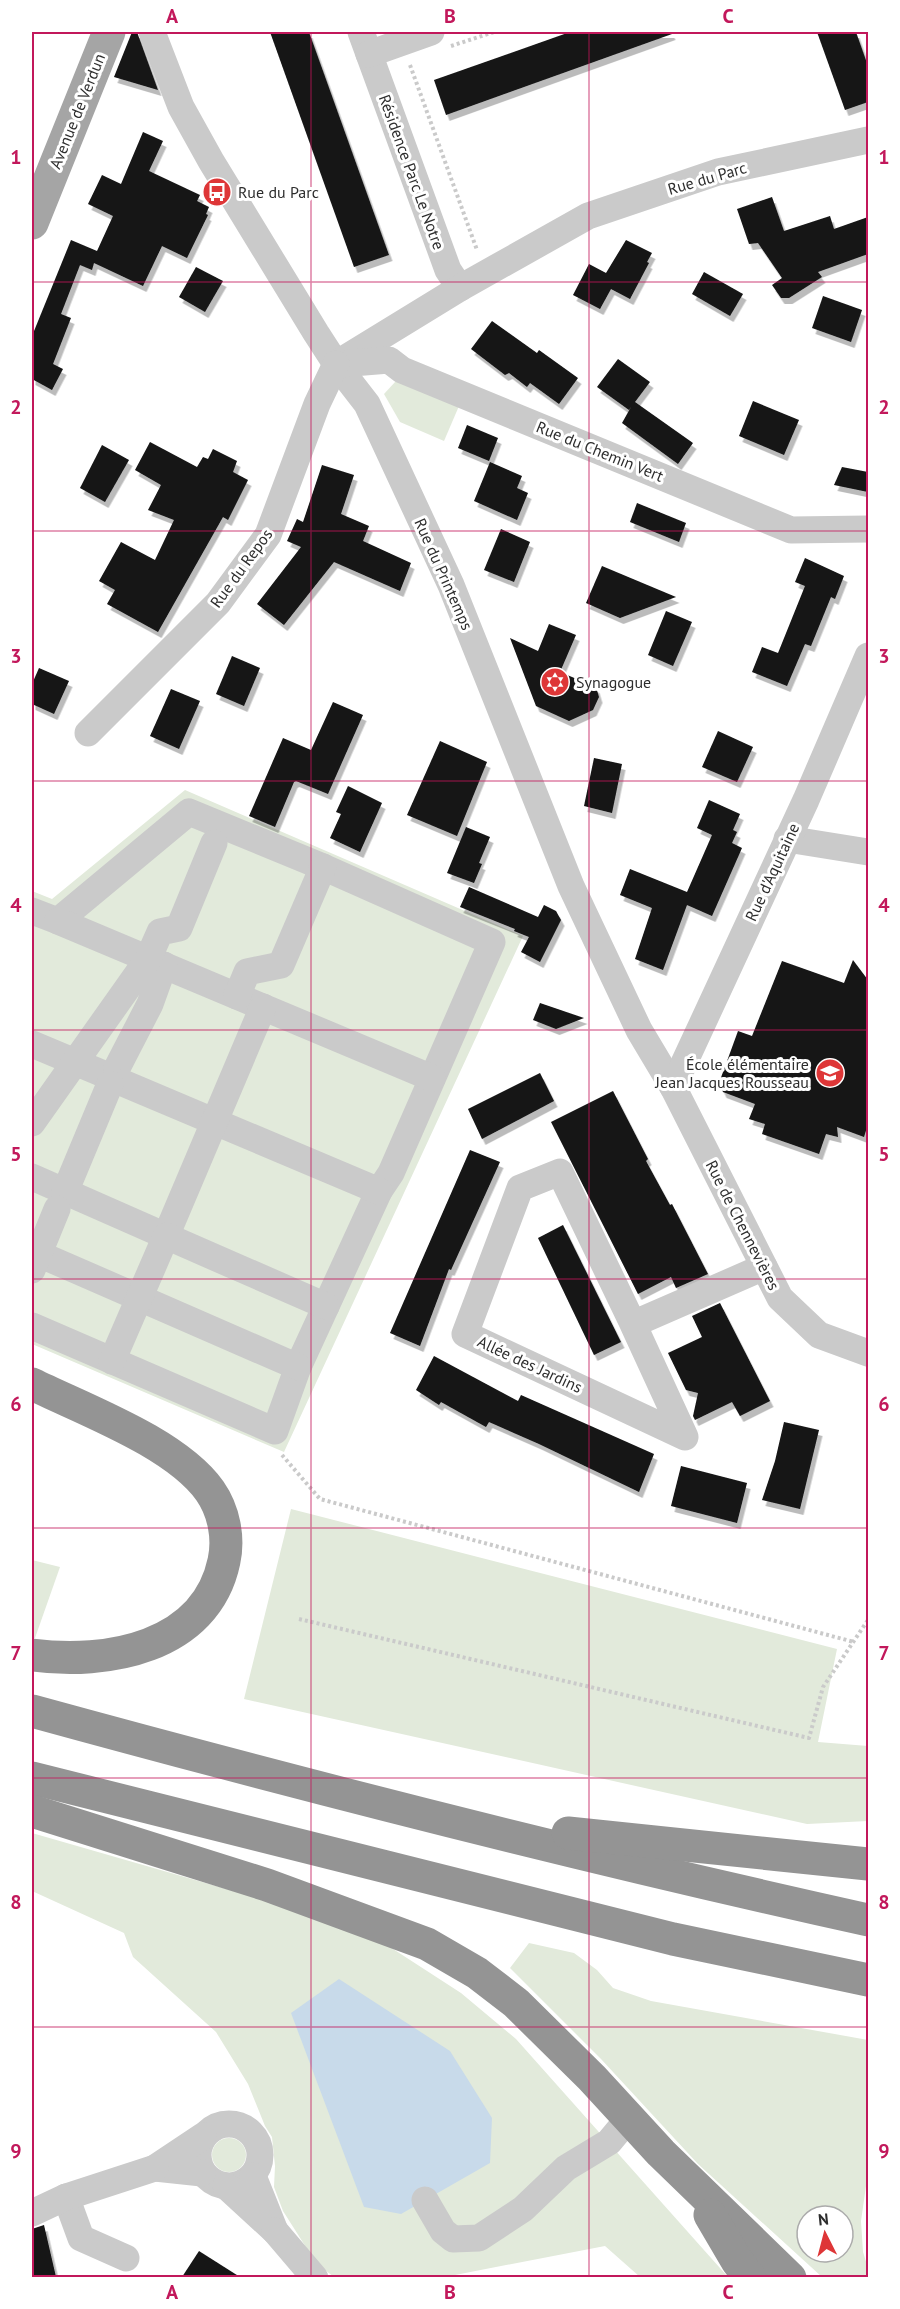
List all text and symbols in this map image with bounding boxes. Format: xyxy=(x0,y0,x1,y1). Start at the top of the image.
text: A xyxy=(166,3,179,29)
text: B xyxy=(444,3,456,29)
text: C xyxy=(722,3,734,29)
street label: Avenue de Verdun xyxy=(45,50,109,172)
street label: Résidence Parc Le Notre xyxy=(375,92,449,252)
text: 1 xyxy=(10,144,22,170)
text: 1 xyxy=(878,144,890,170)
street label: Rue du Parc xyxy=(665,157,749,199)
bus stop icon: Rue du Parc xyxy=(201,176,233,208)
place label: Rue du Parc xyxy=(238,182,319,202)
text: 2 xyxy=(10,394,22,420)
text: 2 xyxy=(878,394,890,420)
street label: Rue du Chemin Vert xyxy=(533,416,667,486)
street label: Rue du Printemps xyxy=(410,515,478,633)
street label: Rue du Repos xyxy=(206,524,276,611)
text: 3 xyxy=(10,643,22,669)
text: 3 xyxy=(878,643,890,669)
synagogue icon: Synagogue xyxy=(539,666,571,698)
place label: Synagogue xyxy=(576,672,651,692)
street label: Rue d'Aquitaine xyxy=(741,820,803,924)
text: 4 xyxy=(10,892,22,918)
text: 4 xyxy=(878,892,890,918)
place label: École élémentaire Jean Jacques Rousseau xyxy=(654,1054,809,1092)
school or university icon: École élémentaire Jean Jacques Rousseau xyxy=(814,1057,846,1089)
text: 5 xyxy=(10,1141,22,1167)
text: 5 xyxy=(878,1141,890,1167)
street label: Rue de Chennevières xyxy=(702,1157,785,1294)
street label: Allée des Jardins xyxy=(474,1331,586,1397)
text: 6 xyxy=(10,1391,22,1417)
text: 6 xyxy=(878,1391,890,1417)
text: 7 xyxy=(10,1640,22,1666)
text: 7 xyxy=(878,1640,890,1666)
text: 8 xyxy=(10,1889,22,1915)
text: 8 xyxy=(878,1889,890,1915)
text: 9 xyxy=(10,2138,22,2164)
text: 9 xyxy=(878,2138,890,2164)
north arrow xyxy=(795,2204,855,2264)
text: N xyxy=(817,2209,830,2230)
text: A xyxy=(166,2279,179,2305)
text: B xyxy=(444,2279,456,2305)
text: C xyxy=(722,2279,734,2305)

